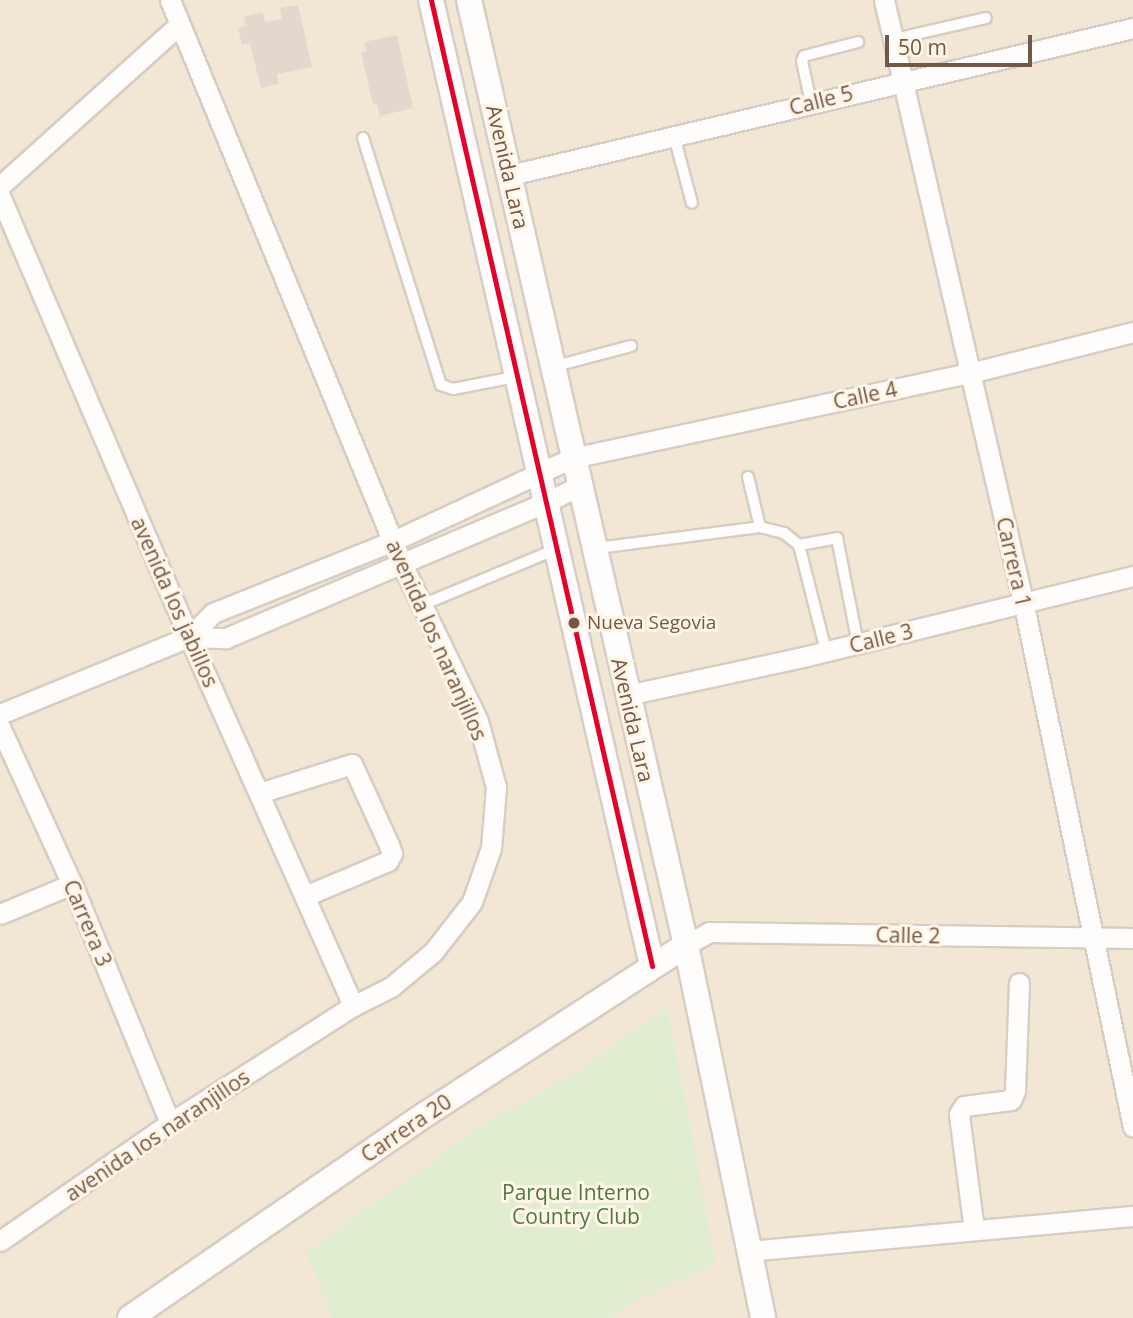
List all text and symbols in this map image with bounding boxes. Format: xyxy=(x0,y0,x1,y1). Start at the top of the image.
scale bar xyxy=(888,21,1035,65)
text: 50 m xyxy=(898,33,947,61)
street label: Calle 5 xyxy=(787,80,855,120)
street label: Avenida Lara xyxy=(481,102,535,232)
street label: Calle 4 xyxy=(831,376,899,414)
street label: avenida los jabillos xyxy=(126,513,224,691)
street label: Carrera 1 xyxy=(991,515,1037,609)
street label: avenida los naranjillos xyxy=(381,536,493,744)
place label: Nueva Segovia xyxy=(587,612,716,634)
marker: Nueva Segovia xyxy=(567,616,581,630)
street label: Calle 3 xyxy=(847,618,915,658)
street label: Avenida Lara xyxy=(606,655,660,785)
street label: Carrera 3 xyxy=(59,876,117,970)
street label: Calle 2 xyxy=(875,922,941,948)
street label: avenida los naranjillos xyxy=(60,1064,254,1206)
street label: Carrera 20 xyxy=(356,1089,456,1167)
park label: Parque Interno Country Club xyxy=(502,1179,650,1229)

